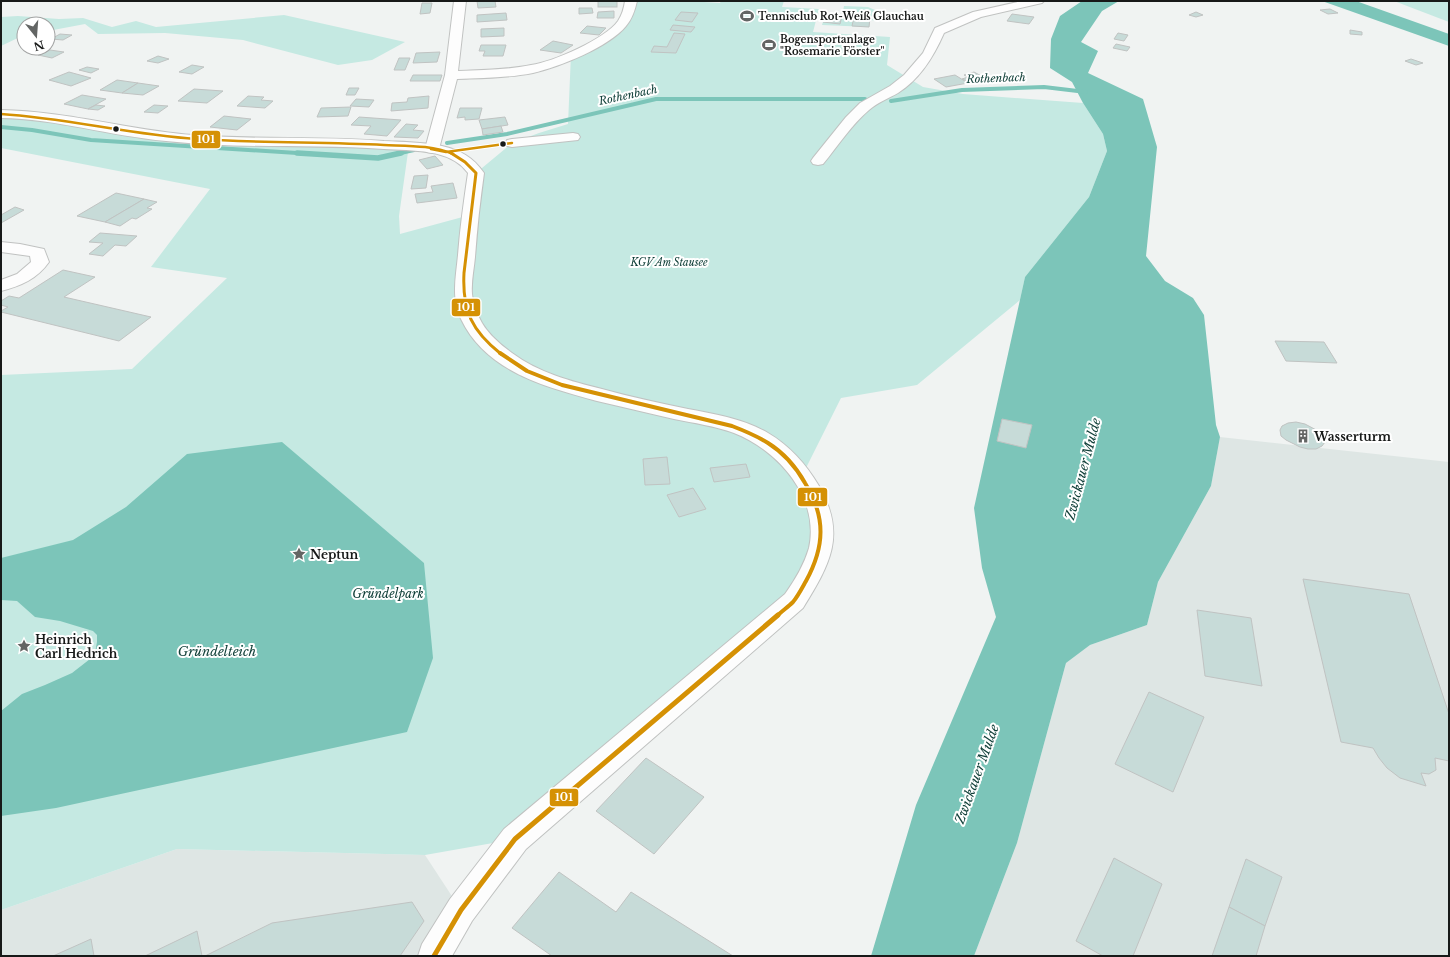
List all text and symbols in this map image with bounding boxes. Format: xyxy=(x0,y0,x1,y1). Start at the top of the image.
sports icon: Tennisclub Rot-Weiß Glauchau xyxy=(739,8,755,24)
place label: Tennisclub Rot-Weiß Glauchau xyxy=(758,10,924,23)
north arrow xyxy=(16,16,56,56)
place label: Bogensportanlage "Rosemarie Förster" xyxy=(780,33,884,58)
text: N xyxy=(31,37,46,54)
sports icon: Bogensportanlage "Rosemarie Förster" xyxy=(761,37,777,53)
water label: Rothenbach xyxy=(965,70,1026,86)
water label: Rothenbach xyxy=(597,82,658,108)
unlabelled marker xyxy=(111,124,121,134)
line badge: 101 xyxy=(191,130,221,149)
text: 101 xyxy=(197,132,215,146)
unlabelled marker xyxy=(498,139,508,149)
park label: KGV Am Stausee xyxy=(629,256,708,269)
line badge: 101 xyxy=(451,298,481,317)
text: 101 xyxy=(457,300,475,314)
water label: Zwickauer Mulde xyxy=(1061,416,1105,523)
building icon: Wasserturm xyxy=(1295,428,1311,444)
place label: Wasserturm xyxy=(1313,429,1392,444)
line badge: 101 xyxy=(797,487,828,507)
text: 101 xyxy=(804,490,822,504)
place icon: Neptun xyxy=(291,546,307,562)
place label: Neptun xyxy=(310,547,358,562)
park label: Gründelpark xyxy=(352,586,424,601)
place label: Heinrich Carl Hedrich xyxy=(35,632,118,661)
place icon: Heinrich Carl Hedrich xyxy=(16,638,32,654)
water label: Gründelteich xyxy=(178,643,256,660)
water label: Zwickauer Mulde xyxy=(951,722,1003,827)
line badge: 101 xyxy=(549,788,579,807)
text: 101 xyxy=(555,790,573,804)

